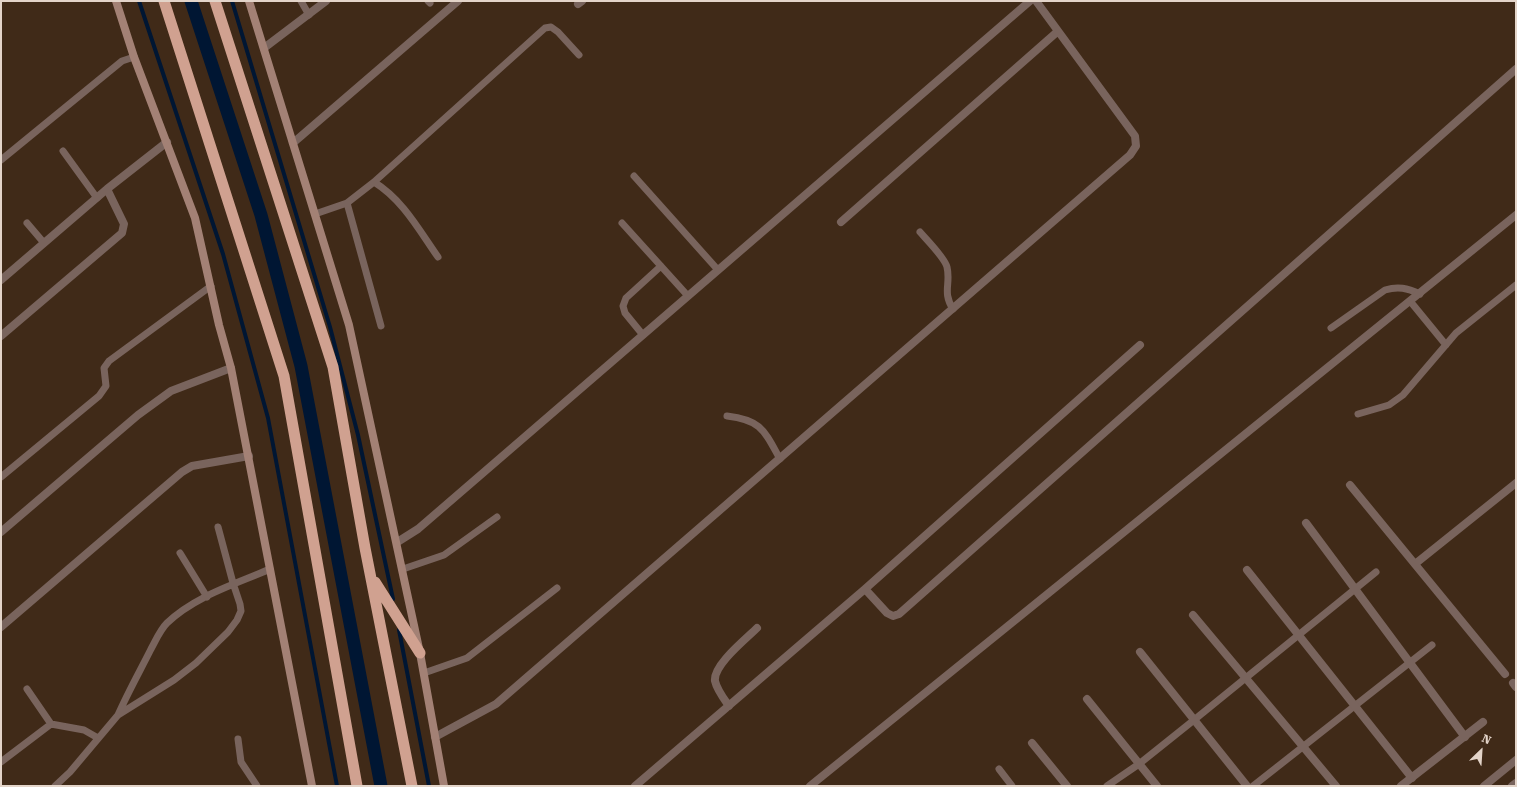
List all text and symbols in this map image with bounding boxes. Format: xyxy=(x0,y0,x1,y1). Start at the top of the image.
north arrow xyxy=(1461,731,1501,771)
text: N xyxy=(1480,732,1493,747)

